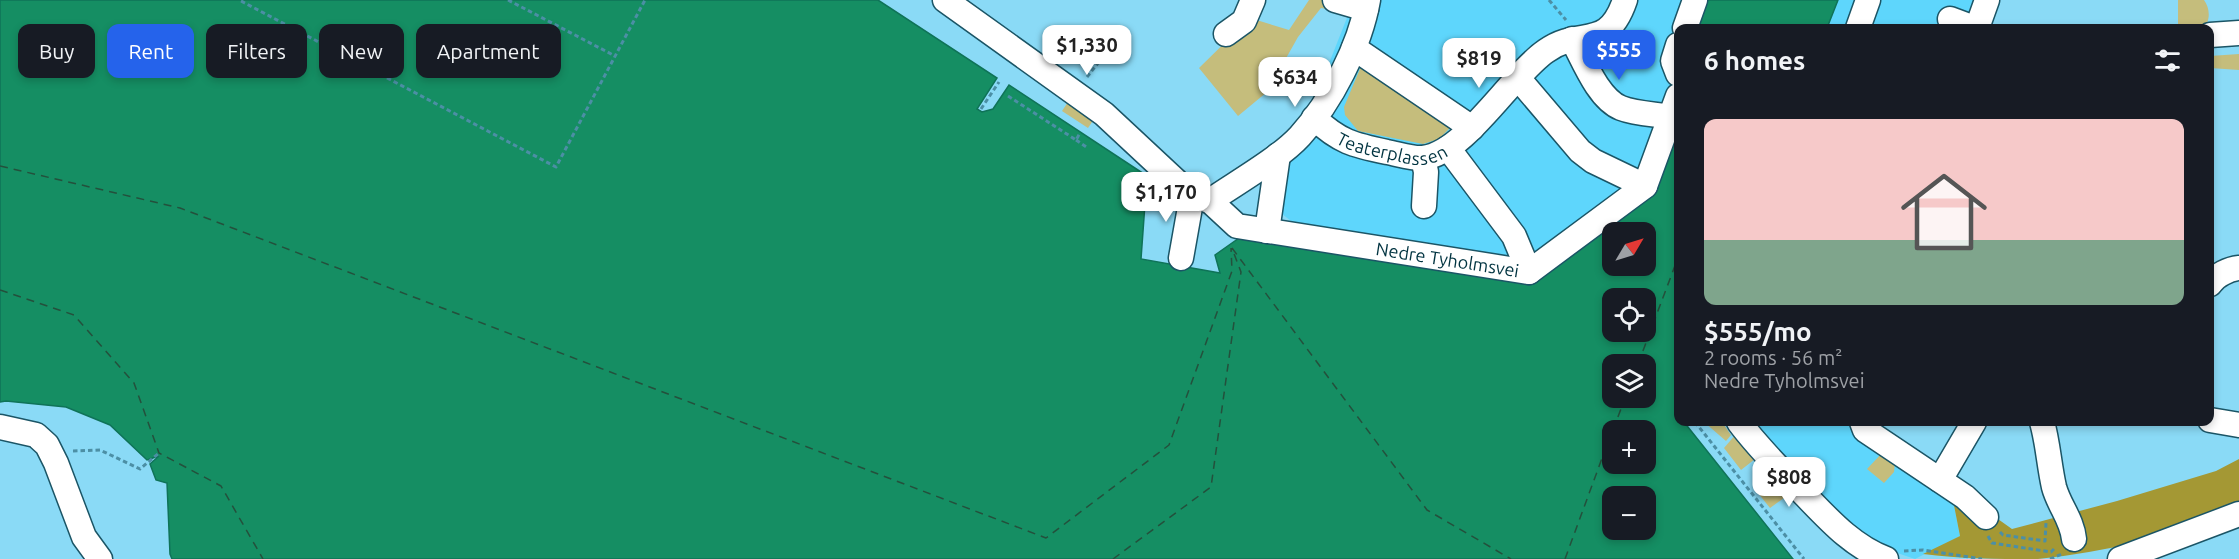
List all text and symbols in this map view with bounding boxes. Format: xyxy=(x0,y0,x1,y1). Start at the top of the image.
chip: Buy xyxy=(18,24,95,78)
chip: Rent xyxy=(107,24,194,78)
chip: Filters xyxy=(206,24,307,78)
chip: New xyxy=(319,24,404,78)
chip: Apartment xyxy=(416,24,561,78)
pin: $1,330 xyxy=(1038,25,1136,76)
pin: $555 xyxy=(1583,30,1655,81)
text: $1,330 xyxy=(1056,33,1118,56)
pin: $819 xyxy=(1443,38,1515,89)
text: $555 xyxy=(1596,38,1642,61)
icon: filters xyxy=(2151,44,2184,77)
text: $819 xyxy=(1456,46,1502,69)
text: 6 homes xyxy=(1704,46,1805,75)
pin: $634 xyxy=(1259,57,1331,108)
text: $634 xyxy=(1272,65,1318,88)
street label: Teaterplassen xyxy=(1334,128,1451,168)
icon: home xyxy=(1890,158,1998,266)
pin: $1,170 xyxy=(1117,172,1215,223)
text: $1,170 xyxy=(1135,180,1197,203)
north arrow xyxy=(1602,222,1656,276)
map controls xyxy=(1602,222,1656,540)
street label: Nedre Tyholmsvei xyxy=(1375,238,1521,280)
button: locate xyxy=(1602,288,1656,342)
text: $555/mo xyxy=(1704,317,1812,346)
text: 2 rooms · 56 m² xyxy=(1704,346,1842,369)
button: layers xyxy=(1602,354,1656,408)
text: Nedre Tyholmsvei xyxy=(1704,369,1865,392)
button: + xyxy=(1602,420,1656,474)
pin: $808 xyxy=(1753,457,1825,508)
text: $808 xyxy=(1766,465,1812,488)
button: − xyxy=(1602,486,1656,540)

